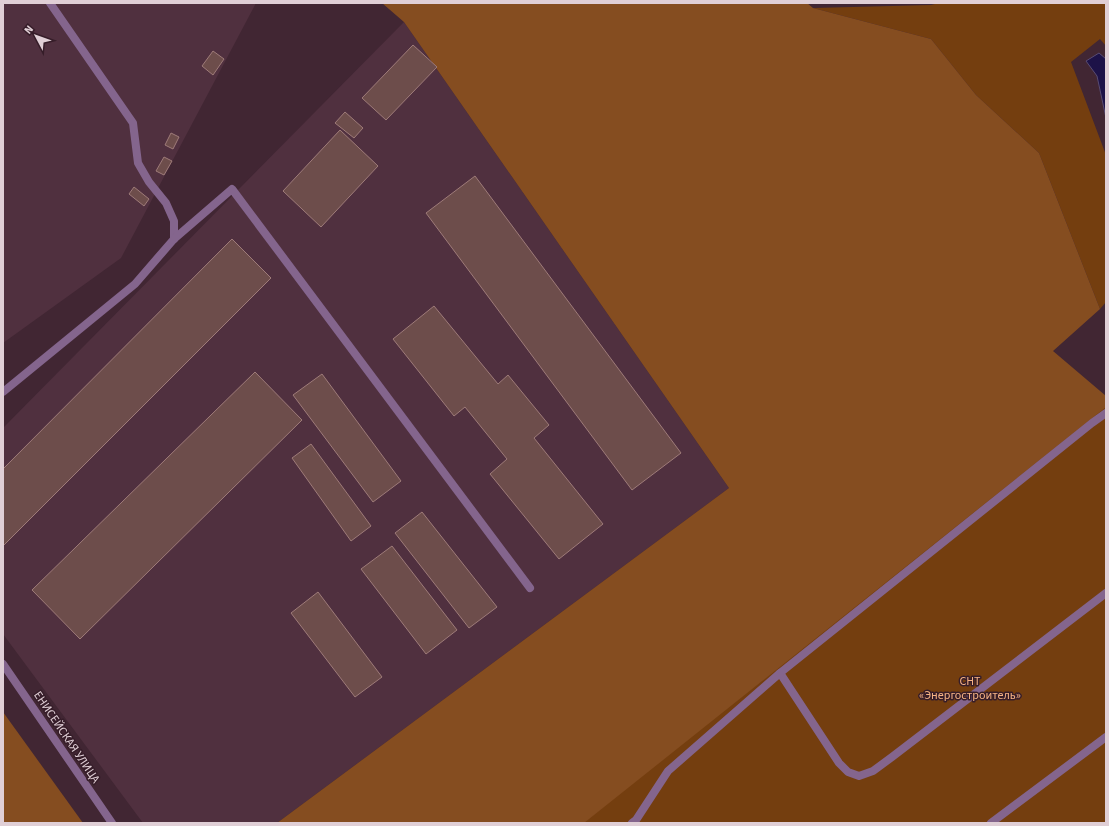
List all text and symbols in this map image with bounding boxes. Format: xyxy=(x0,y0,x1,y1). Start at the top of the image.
north arrow xyxy=(16,16,56,56)
text: N xyxy=(21,22,37,37)
park label: СНТ «Энергостроитель» xyxy=(919,673,1021,704)
street label: ЕНИСЕЙСКАЯ УЛИЦА xyxy=(29,688,104,787)

